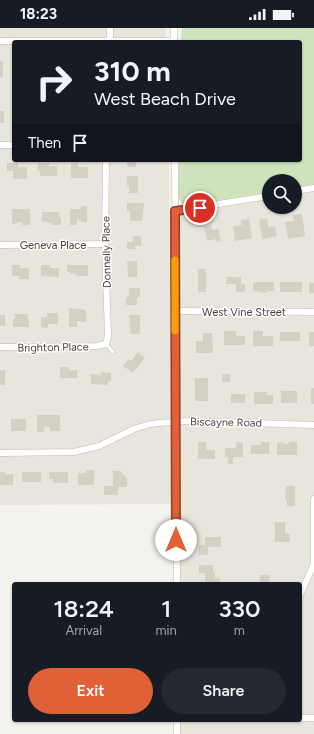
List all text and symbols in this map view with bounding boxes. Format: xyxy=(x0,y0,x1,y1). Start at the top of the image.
text: 18:23 xyxy=(20,5,57,23)
text: 310 m xyxy=(94,54,171,88)
icon: right xyxy=(28,56,80,108)
text: West Beach Drive xyxy=(94,88,236,110)
icon: arrive xyxy=(69,132,91,154)
text: Then xyxy=(28,134,61,152)
map controls xyxy=(262,174,302,214)
button: search xyxy=(262,174,302,214)
pin xyxy=(183,191,217,225)
icon: arrive xyxy=(189,197,211,219)
street label: Donnelly Place xyxy=(99,216,114,288)
street label: Geneva Place xyxy=(20,239,86,252)
street label: West Vine Street xyxy=(202,306,286,319)
street label: Brighton Place xyxy=(17,340,89,355)
street label: Biscayne Road xyxy=(190,415,262,430)
position arrow xyxy=(155,519,197,561)
text: 18:24 xyxy=(54,594,114,623)
text: 1 xyxy=(161,594,171,623)
text: 330 xyxy=(218,594,260,623)
text: Arrival xyxy=(65,623,102,638)
text: min xyxy=(156,623,177,638)
text: m xyxy=(234,623,245,638)
button: Exit xyxy=(28,668,153,714)
button: Share xyxy=(161,668,286,714)

